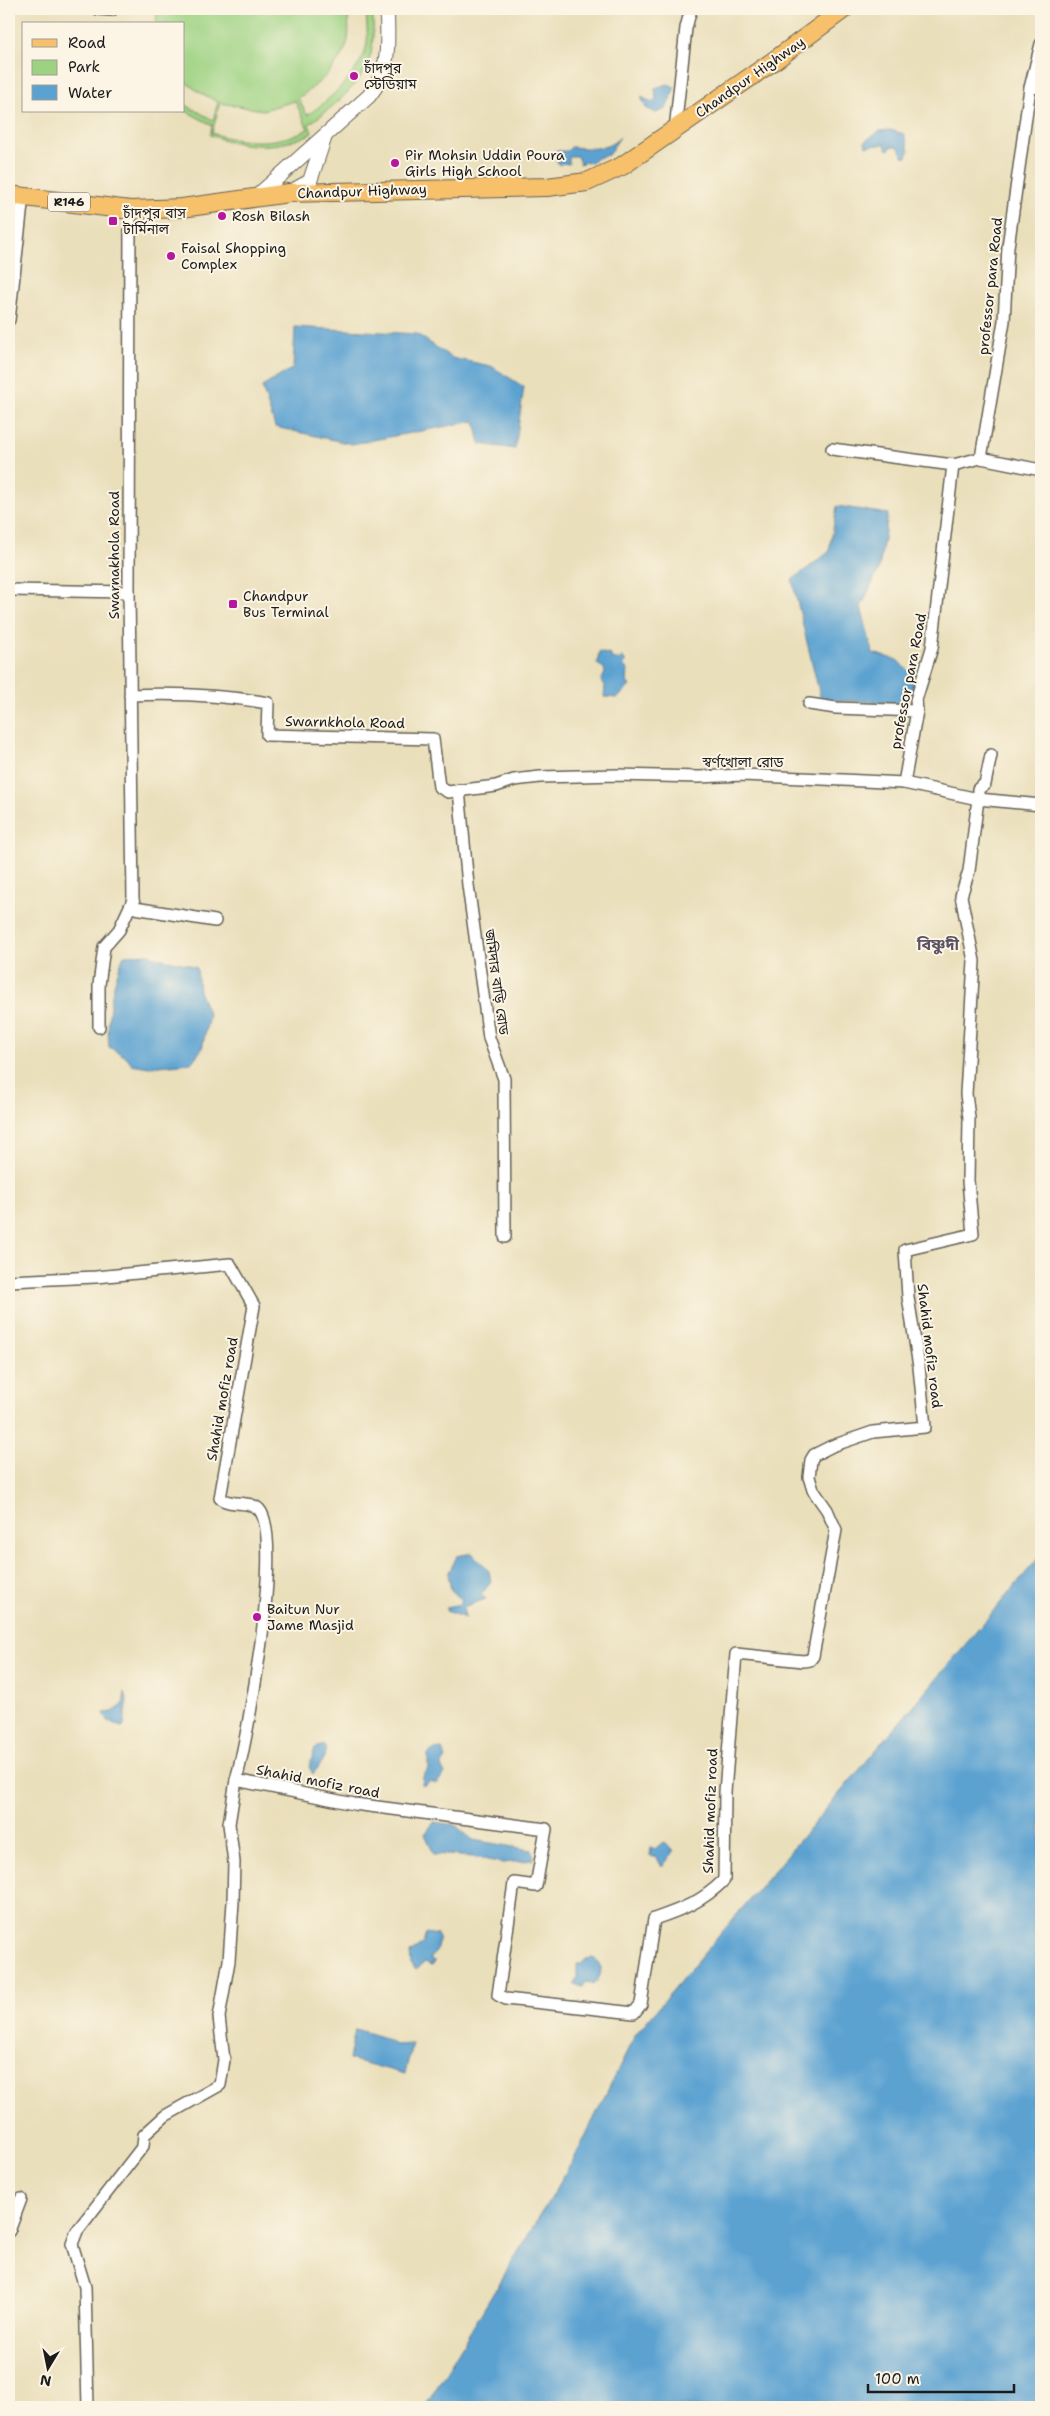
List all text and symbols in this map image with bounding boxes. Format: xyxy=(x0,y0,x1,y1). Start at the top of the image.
legend xyxy=(22,22,185,112)
street label: Chandpur Highway xyxy=(692,32,808,122)
text: Road xyxy=(68,33,106,53)
text: Park xyxy=(68,57,100,77)
place label: চাঁদপুর স্টেডিয়াম xyxy=(363,59,417,93)
marker: চাঁদপুর স্টেডিয়াম xyxy=(348,70,360,82)
text: Water xyxy=(68,83,112,103)
place label: Pir Mohsin Uddin Poura Girls High School xyxy=(405,146,565,180)
marker: Pir Mohsin Uddin Poura Girls High School xyxy=(389,157,401,169)
street label: Chandpur Highway xyxy=(297,180,427,202)
road number: R146 xyxy=(48,192,90,212)
place label: চাঁদপুর বাস টার্মিনাল xyxy=(122,204,186,238)
place label: Rosh Bilash xyxy=(232,207,310,225)
marker: Rosh Bilash xyxy=(216,210,228,222)
marker: চাঁদপুর বাস টার্মিনাল xyxy=(107,215,119,227)
street label: professor para Road xyxy=(974,216,1006,356)
place label: Faisal Shopping Complex xyxy=(181,239,286,273)
marker: Faisal Shopping Complex xyxy=(165,250,177,262)
street label: Swarnakhola Road xyxy=(105,491,123,619)
place label: Chandpur Bus Terminal xyxy=(243,587,329,621)
marker: Chandpur Bus Terminal xyxy=(227,598,239,610)
street label: professor para Road xyxy=(886,611,930,750)
street label: Swarnkhola Road xyxy=(285,712,405,732)
street label: স্বর্ণখোলা রোড xyxy=(701,753,785,771)
street label: জমিদার বাড়ি রোড xyxy=(481,927,513,1037)
district label: বিষ্ণুদী xyxy=(916,934,960,955)
street label: Shahid mofiz road xyxy=(913,1283,947,1409)
street label: Shahid mofiz road xyxy=(202,1336,242,1462)
place label: Baitun Nur Jame Masjid xyxy=(267,1600,354,1634)
marker: Baitun Nur Jame Masjid xyxy=(251,1611,263,1623)
street label: Shahid mofiz road xyxy=(699,1748,721,1874)
street label: Shahid mofiz road xyxy=(255,1760,381,1802)
north arrow xyxy=(22,2344,72,2394)
scale bar xyxy=(868,2361,1014,2393)
text: 100 m xyxy=(875,2369,920,2389)
text: N xyxy=(39,2371,53,2391)

